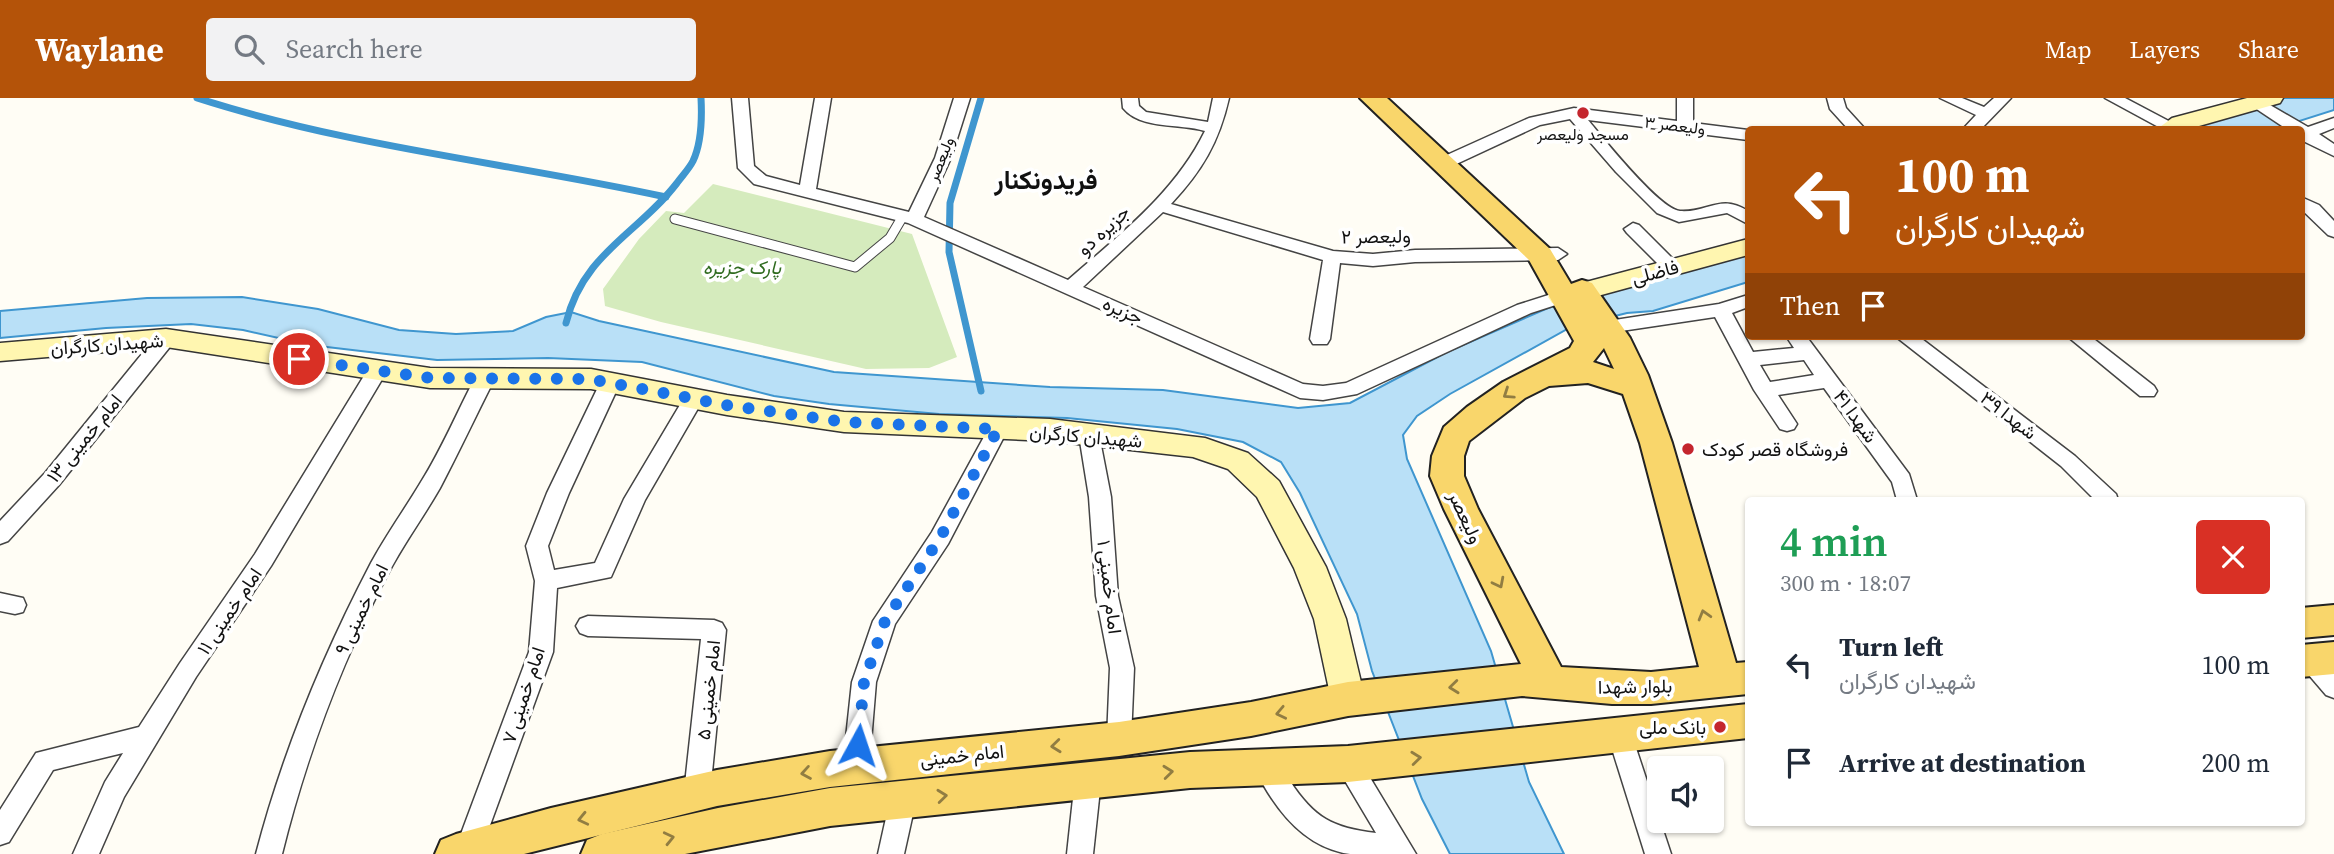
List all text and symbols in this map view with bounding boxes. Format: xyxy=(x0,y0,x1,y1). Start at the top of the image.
search box xyxy=(206,18,696,81)
text: Waylane xyxy=(35,27,164,72)
icon: search xyxy=(230,30,268,68)
text: Search here xyxy=(286,31,423,67)
text: Map xyxy=(2045,33,2092,66)
text: Layers xyxy=(2130,33,2200,66)
text: Share xyxy=(2238,33,2299,66)
marker: مسجد ولیعصر xyxy=(1575,105,1591,121)
street label: ولیعصر ۳ xyxy=(1643,110,1707,140)
place label: مسجد ولیعصر xyxy=(1536,123,1629,145)
street label: ولیعصر xyxy=(921,133,959,186)
text: 100 m xyxy=(1895,141,2030,208)
icon: left xyxy=(1780,154,1871,245)
district label: فریدونکنار xyxy=(993,162,1098,198)
street label: جزیره دو xyxy=(1071,199,1135,261)
text: شهیدان کارگران xyxy=(1895,205,2085,249)
street label: ولیعصر ۲ xyxy=(1341,222,1411,250)
street label: فاضلی xyxy=(1628,253,1682,291)
park label: پارک جزیره xyxy=(703,254,782,281)
icon: arrive xyxy=(1854,287,1892,325)
text: Then xyxy=(1780,288,1840,324)
street label: جزیره xyxy=(1099,290,1147,330)
street label: شهیدان کارگران xyxy=(50,327,164,361)
pin xyxy=(269,329,329,389)
icon: arrive xyxy=(280,340,318,378)
street label: شهدا ۴۱ xyxy=(1828,384,1884,448)
street label: شهدا ۳۹ xyxy=(1975,385,2043,445)
one-way arrow xyxy=(1502,386,1515,399)
street label: امام خمینی ۱۳ xyxy=(40,388,128,488)
street label: شهیدان کارگران xyxy=(1029,418,1143,454)
place label: فروشگاه قصر کودک xyxy=(1702,436,1848,462)
marker: فروشگاه قصر کودک xyxy=(1680,441,1696,457)
street label: ولیعصر xyxy=(1442,486,1489,548)
text: 4 min xyxy=(1780,512,1888,570)
button: close xyxy=(2196,520,2270,594)
street label: امام خمینی ۱ xyxy=(1091,539,1129,635)
street label: امام خمینی ۹ xyxy=(328,559,394,659)
street label: امام خمینی ۱۱ xyxy=(190,562,268,660)
text: 300 m · 18:07 xyxy=(1780,567,1911,599)
one-way arrow xyxy=(1490,576,1504,588)
one-way arrow xyxy=(1698,609,1712,621)
text: Turn left xyxy=(1839,629,1943,665)
street label: امام خمینی ۵ xyxy=(690,639,726,741)
street label: امام خمینی ۷ xyxy=(495,643,551,747)
icon: left xyxy=(1780,646,1818,684)
text: 100 m xyxy=(2202,647,2270,683)
text: شهیدان کارگران xyxy=(1839,665,1976,697)
street label: بلوار شهدا xyxy=(1598,672,1672,700)
one-way arrow xyxy=(1448,680,1460,695)
one-way arrow xyxy=(1275,704,1287,719)
position arrow xyxy=(821,708,895,782)
place label: بانک ملی xyxy=(1639,714,1706,740)
marker: بانک ملی xyxy=(1712,719,1728,735)
street label: امام خمینی xyxy=(919,738,1005,772)
one-way arrow xyxy=(1051,738,1062,753)
icon: arrive xyxy=(1780,744,1818,782)
text: Arrive at destination xyxy=(1839,745,2086,781)
text: 200 m xyxy=(2202,745,2270,781)
one-way arrow xyxy=(1410,750,1422,765)
map controls xyxy=(1647,756,1724,833)
button: sound xyxy=(1647,756,1724,833)
one-way arrow xyxy=(800,765,812,780)
one-way arrow xyxy=(1163,765,1174,780)
one-way arrow xyxy=(936,788,947,803)
one-way arrow xyxy=(577,811,589,826)
one-way arrow xyxy=(663,832,675,846)

